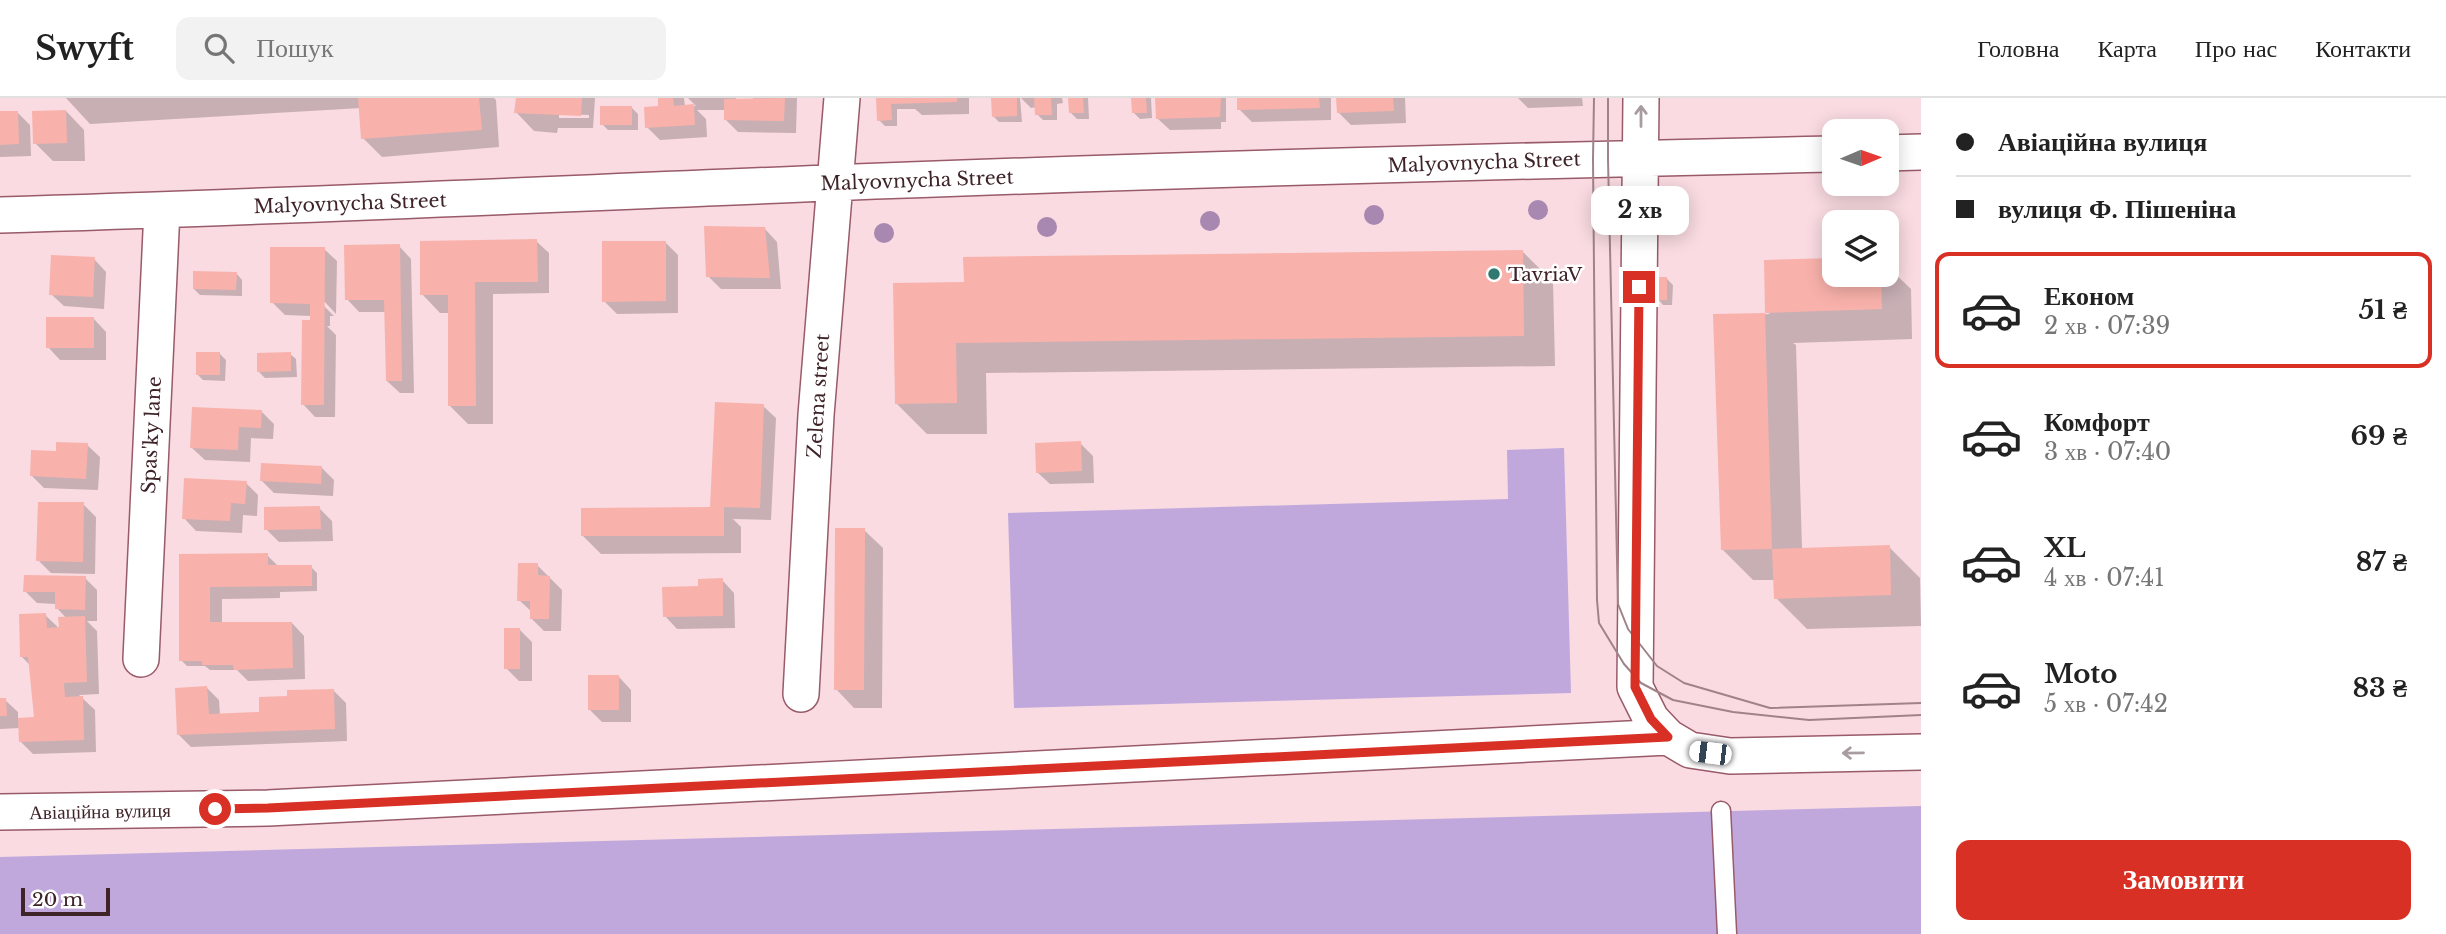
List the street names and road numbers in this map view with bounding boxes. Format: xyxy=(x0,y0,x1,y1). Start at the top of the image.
street label: Malyovnycha Street xyxy=(1387,148,1582,177)
street label: Malyovnycha Street xyxy=(820,166,1015,195)
street label: Malyovnycha Street xyxy=(253,189,448,218)
street label: Zelena street xyxy=(803,332,834,459)
street label: Spas'ky lane xyxy=(137,376,166,494)
street label: Авіаційна вулиця xyxy=(29,799,171,824)

